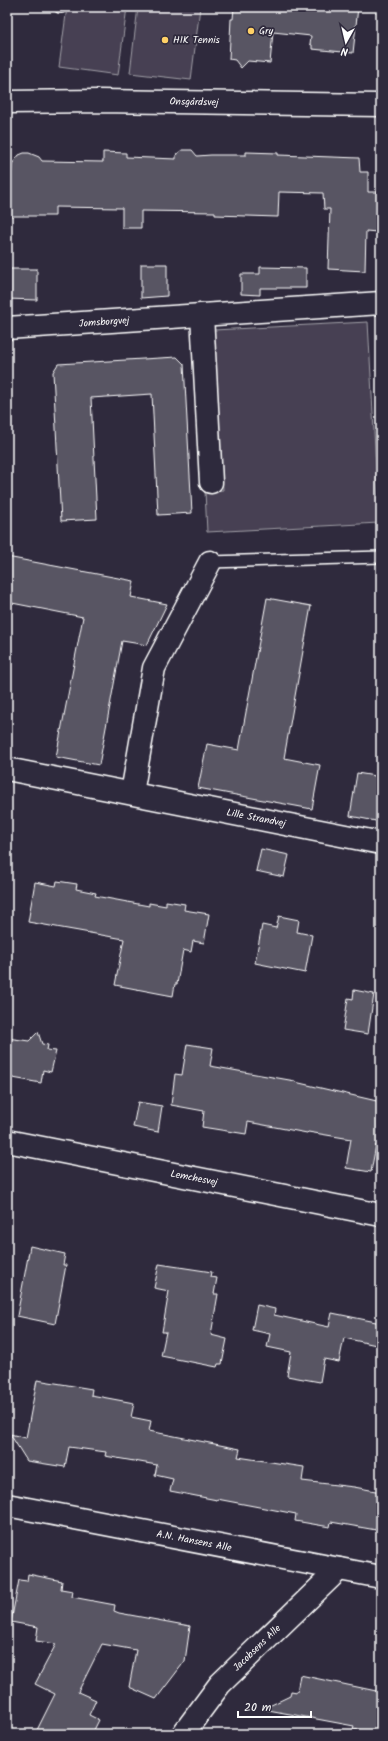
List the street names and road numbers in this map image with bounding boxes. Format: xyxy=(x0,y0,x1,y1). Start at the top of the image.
street label: Onsgårdsvej xyxy=(169,94,219,110)
street label: Jomsborgvej xyxy=(78,312,130,332)
street label: Lille Strandvej xyxy=(225,804,287,832)
street label: Lemchesvej xyxy=(169,1166,219,1190)
street label: A.N. Hansens Alle xyxy=(155,1526,233,1556)
street label: Jacobsens Alle xyxy=(229,1621,285,1675)

